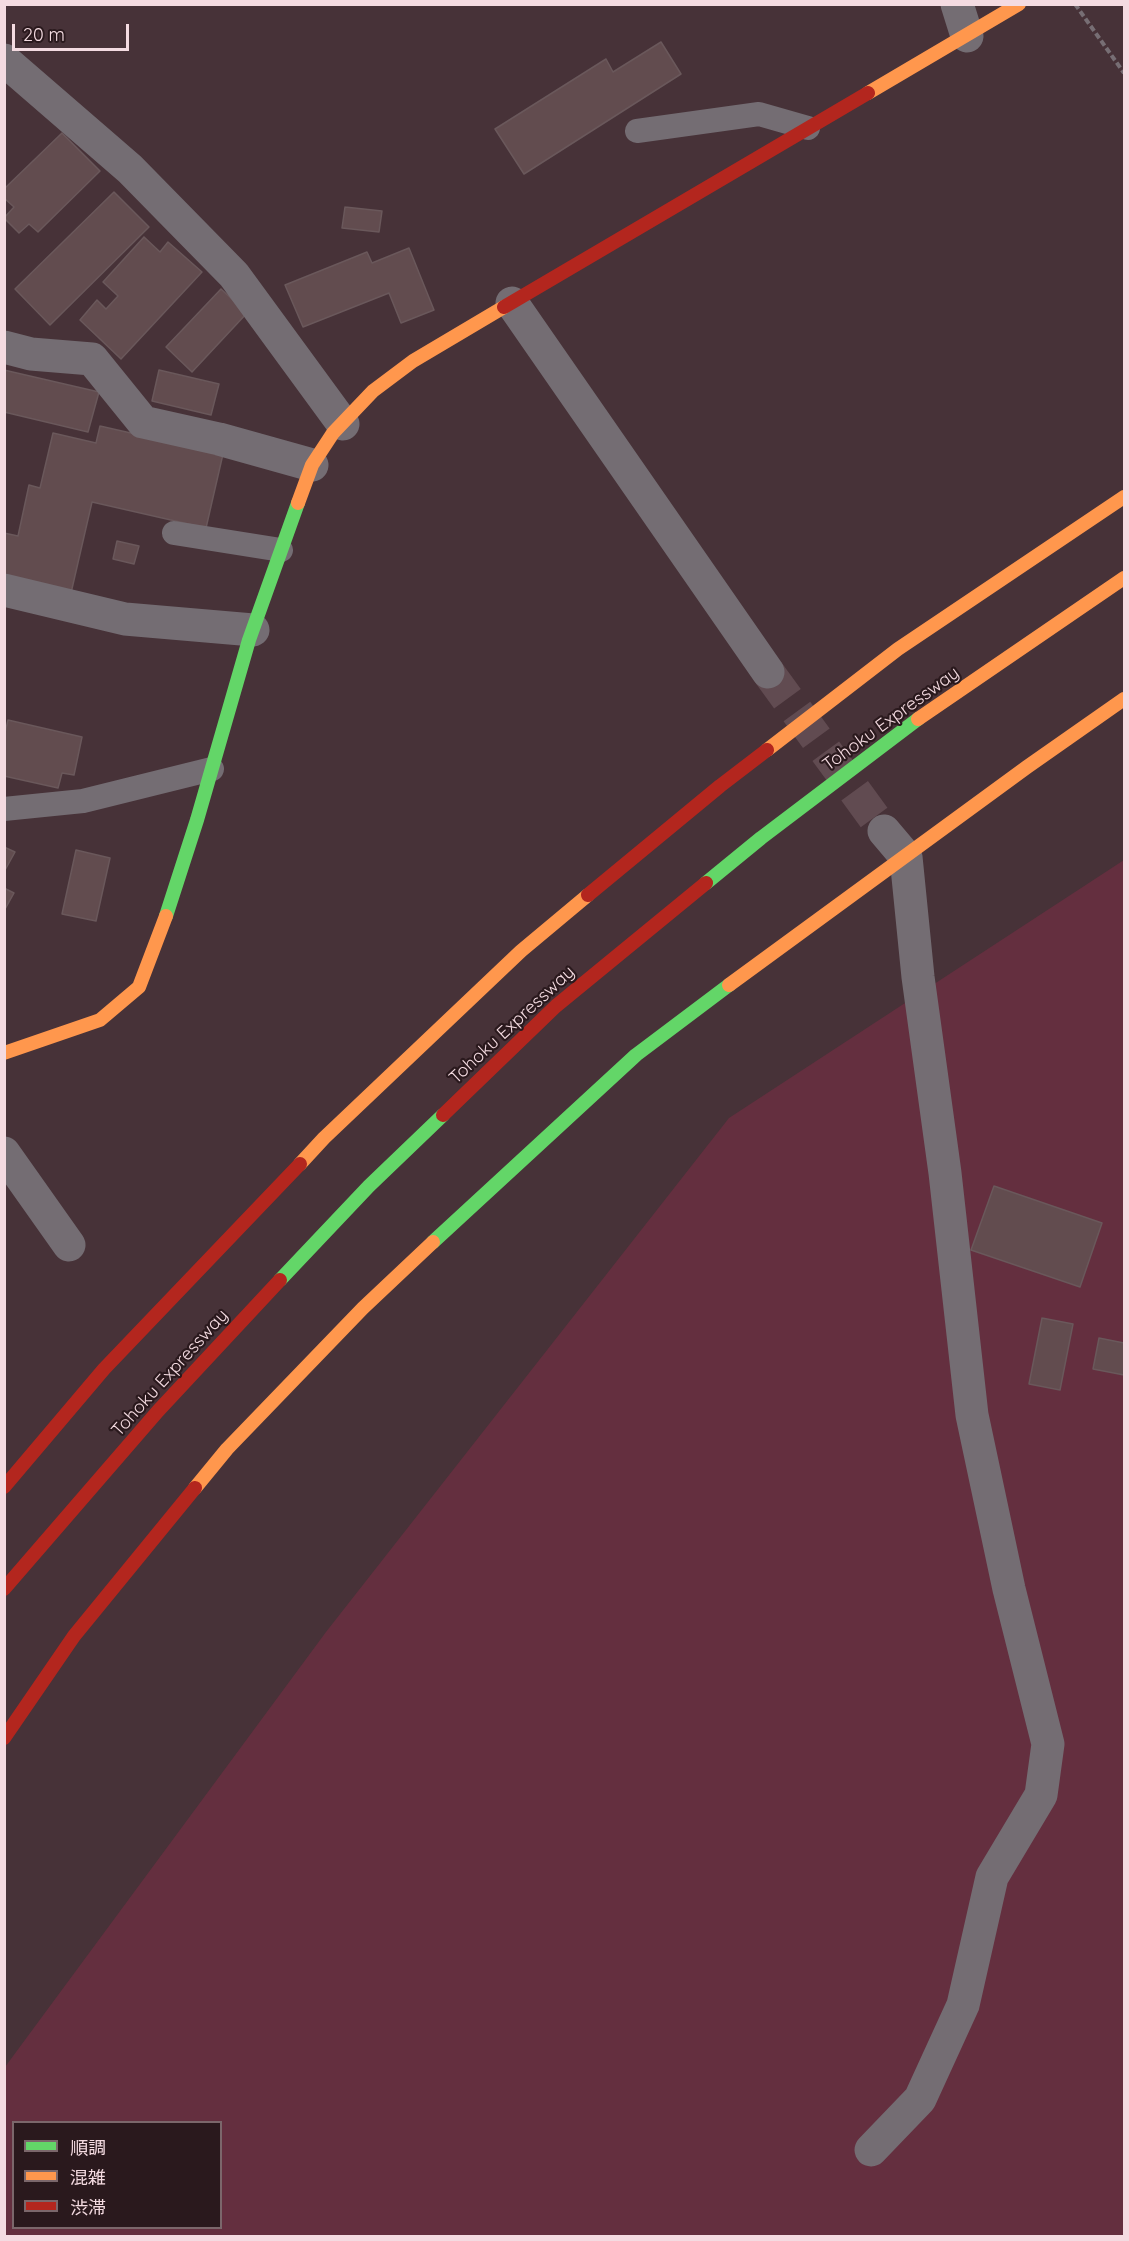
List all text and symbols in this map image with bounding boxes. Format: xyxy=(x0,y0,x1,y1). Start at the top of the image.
scale bar xyxy=(15,12,132,50)
text: 20 m xyxy=(23,23,65,46)
street label: Tohoku Expressway xyxy=(818,662,964,776)
street label: Tohoku Expressway xyxy=(445,961,579,1089)
street label: Tohoku Expressway xyxy=(107,1305,233,1441)
legend xyxy=(12,2121,222,2229)
text: 順調 xyxy=(70,2136,106,2159)
text: 混雑 xyxy=(70,2166,106,2189)
text: 渋滞 xyxy=(70,2196,106,2219)

